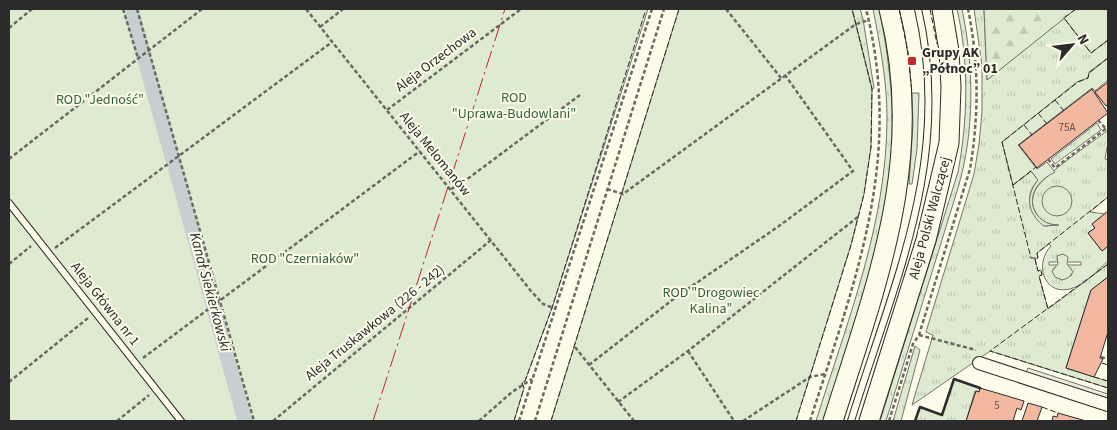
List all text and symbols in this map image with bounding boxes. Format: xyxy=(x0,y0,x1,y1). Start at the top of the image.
north arrow xyxy=(1047,20,1097,70)
street label: Aleja Orzechowa xyxy=(391,23,481,97)
text: N xyxy=(1072,31,1094,48)
place label: Grupy AK „Północ” 01 xyxy=(922,43,998,79)
marker: Grupy AK „Północ” 01 xyxy=(906,55,918,67)
park label: ROD "Uprawa-Budowlani" xyxy=(452,88,576,124)
park label: ROD "Jedność" xyxy=(56,90,144,110)
street label: Aleja Melomanów xyxy=(395,107,475,201)
house number: 75A xyxy=(1059,120,1075,135)
street label: Aleja Polski Walczącej xyxy=(904,154,956,282)
water label: Kanał Siekierkowski xyxy=(184,230,236,354)
park label: ROD "Czerniaków" xyxy=(251,249,359,269)
street label: Aleja Główna nr 1 xyxy=(66,258,144,350)
street label: Aleja Truskawkowa (226 - 242) xyxy=(301,260,449,386)
park label: ROD "Drogowiec Kalina" xyxy=(663,283,760,319)
house number: 5 xyxy=(994,398,1000,413)

